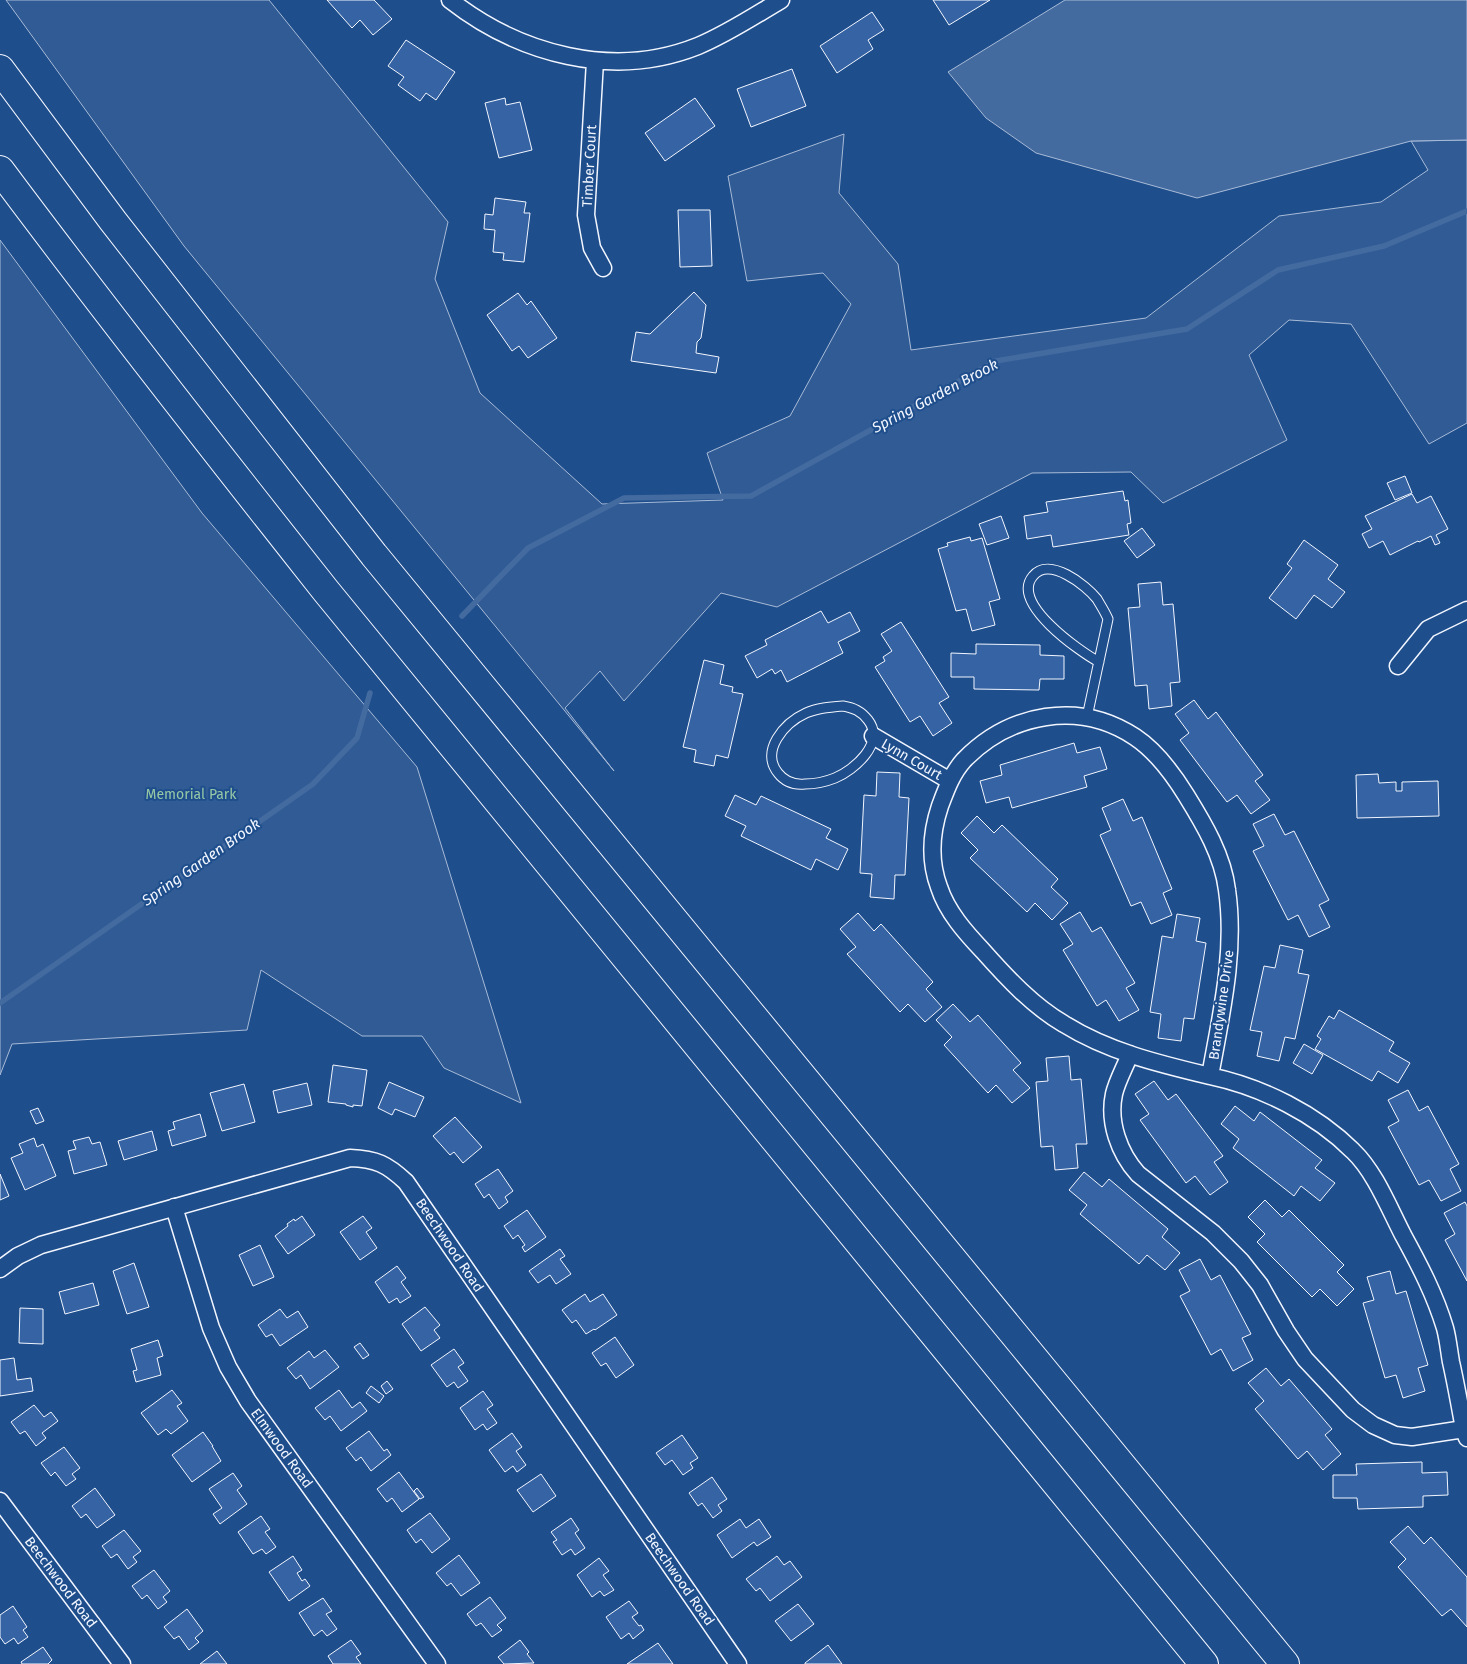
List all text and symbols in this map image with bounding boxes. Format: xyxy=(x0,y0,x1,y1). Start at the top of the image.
street label: Timber Court xyxy=(579,123,600,208)
water label: Spring Garden Brook xyxy=(868,355,1001,437)
street label: Lynn Court xyxy=(878,735,946,784)
park label: Memorial Park xyxy=(146,786,237,803)
water label: Spring Garden Brook xyxy=(138,814,264,910)
street label: Brandywine Drive xyxy=(1205,949,1238,1061)
street label: Beechwood Road xyxy=(412,1195,487,1295)
street label: Elmwood Road xyxy=(247,1405,316,1491)
street label: Beechwood Road xyxy=(641,1530,718,1629)
street label: Beechwood Road xyxy=(21,1533,100,1631)

